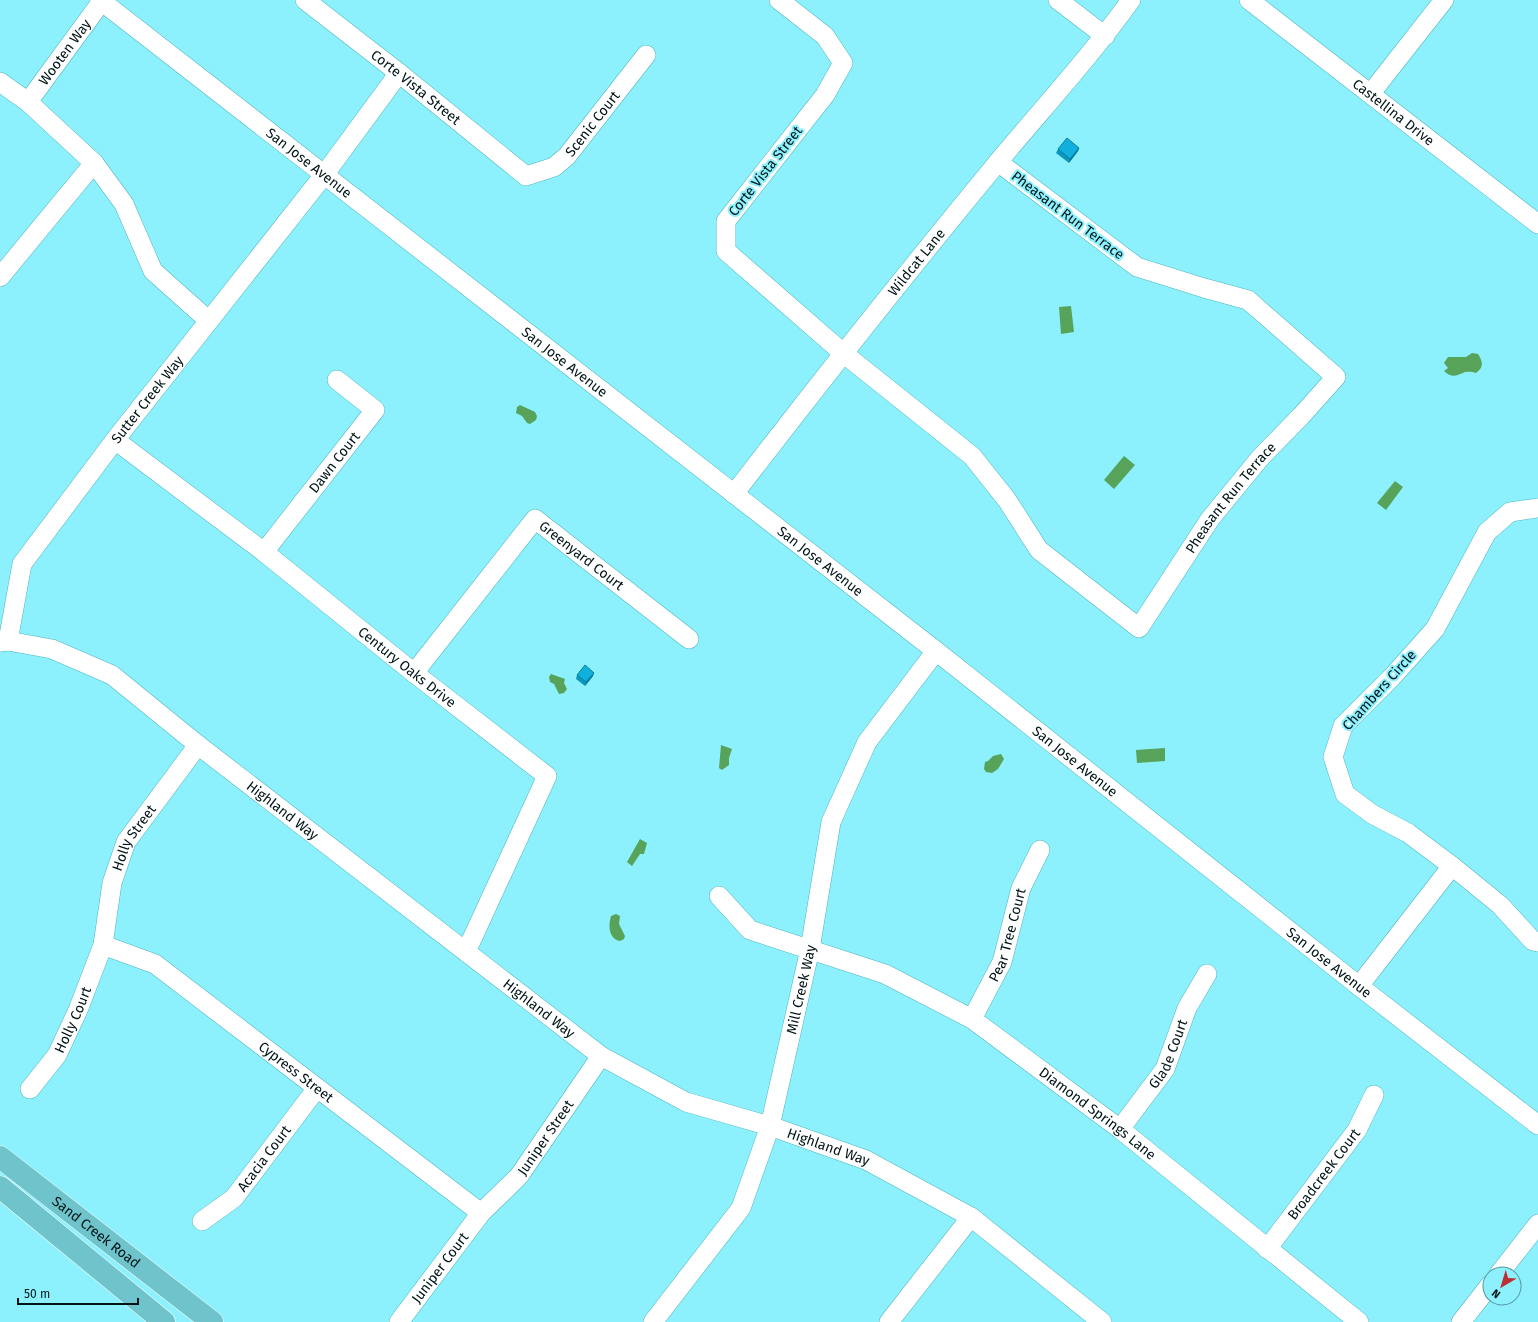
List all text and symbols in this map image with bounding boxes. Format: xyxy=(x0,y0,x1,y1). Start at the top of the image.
street label: Wooten Way xyxy=(35,16,95,89)
street label: Corte Vista Street xyxy=(367,46,465,129)
street label: Castellina Drive xyxy=(1349,76,1438,149)
street label: Scenic Court xyxy=(562,87,624,160)
street label: Corte Vista Street xyxy=(725,122,806,220)
street label: San Jose Avenue xyxy=(262,125,355,202)
street label: Pheasant Run Terrace xyxy=(1008,167,1127,263)
street label: Wildcat Lane xyxy=(885,225,949,299)
street label: San Jose Avenue xyxy=(518,324,611,401)
street label: Sutter Creek Way xyxy=(108,352,187,447)
street label: Dawn Court xyxy=(305,428,364,496)
street label: Pheasant Run Terrace xyxy=(1182,439,1280,557)
street label: Greenyard Court xyxy=(536,517,628,595)
street label: San Jose Avenue xyxy=(774,523,866,600)
street label: Century Oaks Drive xyxy=(355,623,459,711)
street label: Chambers Circle xyxy=(1339,647,1420,734)
street label: San Jose Avenue xyxy=(1029,723,1121,801)
street label: Highland Way xyxy=(243,778,322,844)
street label: Holly Street xyxy=(109,801,160,873)
street label: Pear Tree Court xyxy=(985,885,1030,985)
street label: San Jose Avenue xyxy=(1283,924,1375,1002)
street label: Mill Creek Way xyxy=(783,944,820,1036)
street label: Highland Way xyxy=(499,976,578,1042)
street label: Holly Court xyxy=(51,984,95,1056)
street label: Glade Court xyxy=(1145,1016,1192,1092)
street label: Cypress Street xyxy=(255,1038,337,1107)
street label: Diamond Springs Lane xyxy=(1036,1064,1159,1164)
street label: Juniper Street xyxy=(514,1096,578,1179)
street label: Acacia Court xyxy=(234,1121,295,1195)
street label: Highland Way xyxy=(785,1125,872,1170)
street label: Broadcreek Court xyxy=(1284,1125,1365,1223)
street label: Sand Creek Road xyxy=(49,1193,143,1272)
street label: Juniper Court xyxy=(408,1229,473,1307)
north arrow xyxy=(1482,1266,1522,1306)
scale bar xyxy=(18,1280,138,1306)
text: N xyxy=(1489,1286,1503,1301)
text: 50 m xyxy=(24,1287,50,1301)

